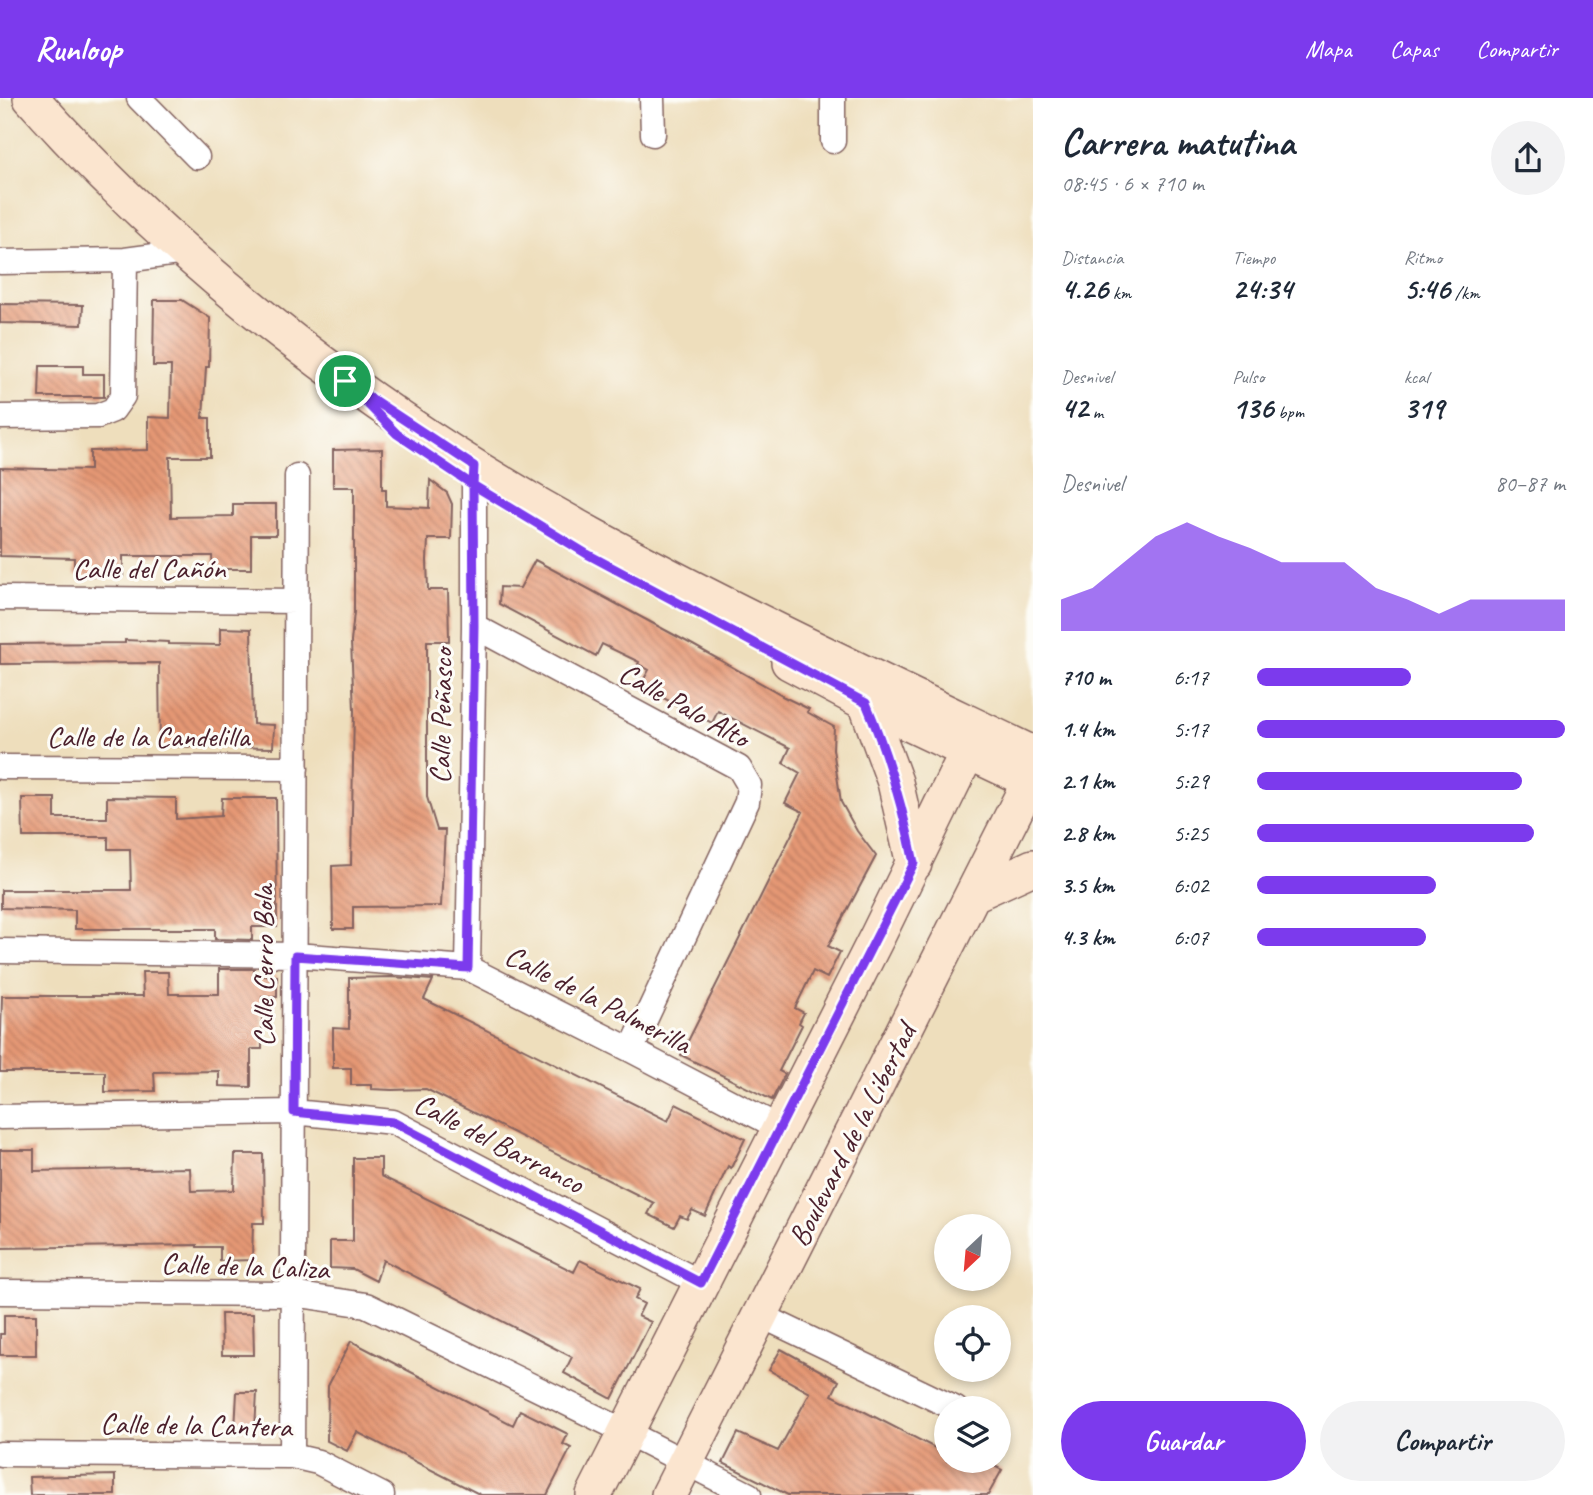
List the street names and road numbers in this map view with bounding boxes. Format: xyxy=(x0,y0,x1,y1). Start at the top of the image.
street label: Calle del Cañón xyxy=(72,549,227,587)
street label: Calle Peñasco xyxy=(421,644,461,784)
street label: Calle Palo Alto xyxy=(612,654,759,758)
street label: Calle de la Candelilla xyxy=(47,717,251,755)
street label: Calle Cerro Bola xyxy=(244,883,282,1047)
street label: Calle de la Palmerilla xyxy=(499,936,699,1063)
street label: Boulevard de la Libertad xyxy=(780,1014,926,1253)
street label: Calle del Barranco xyxy=(408,1084,591,1203)
street label: Calle de la Caliza xyxy=(160,1244,332,1288)
street label: Calle de la Cantera xyxy=(100,1404,294,1446)

